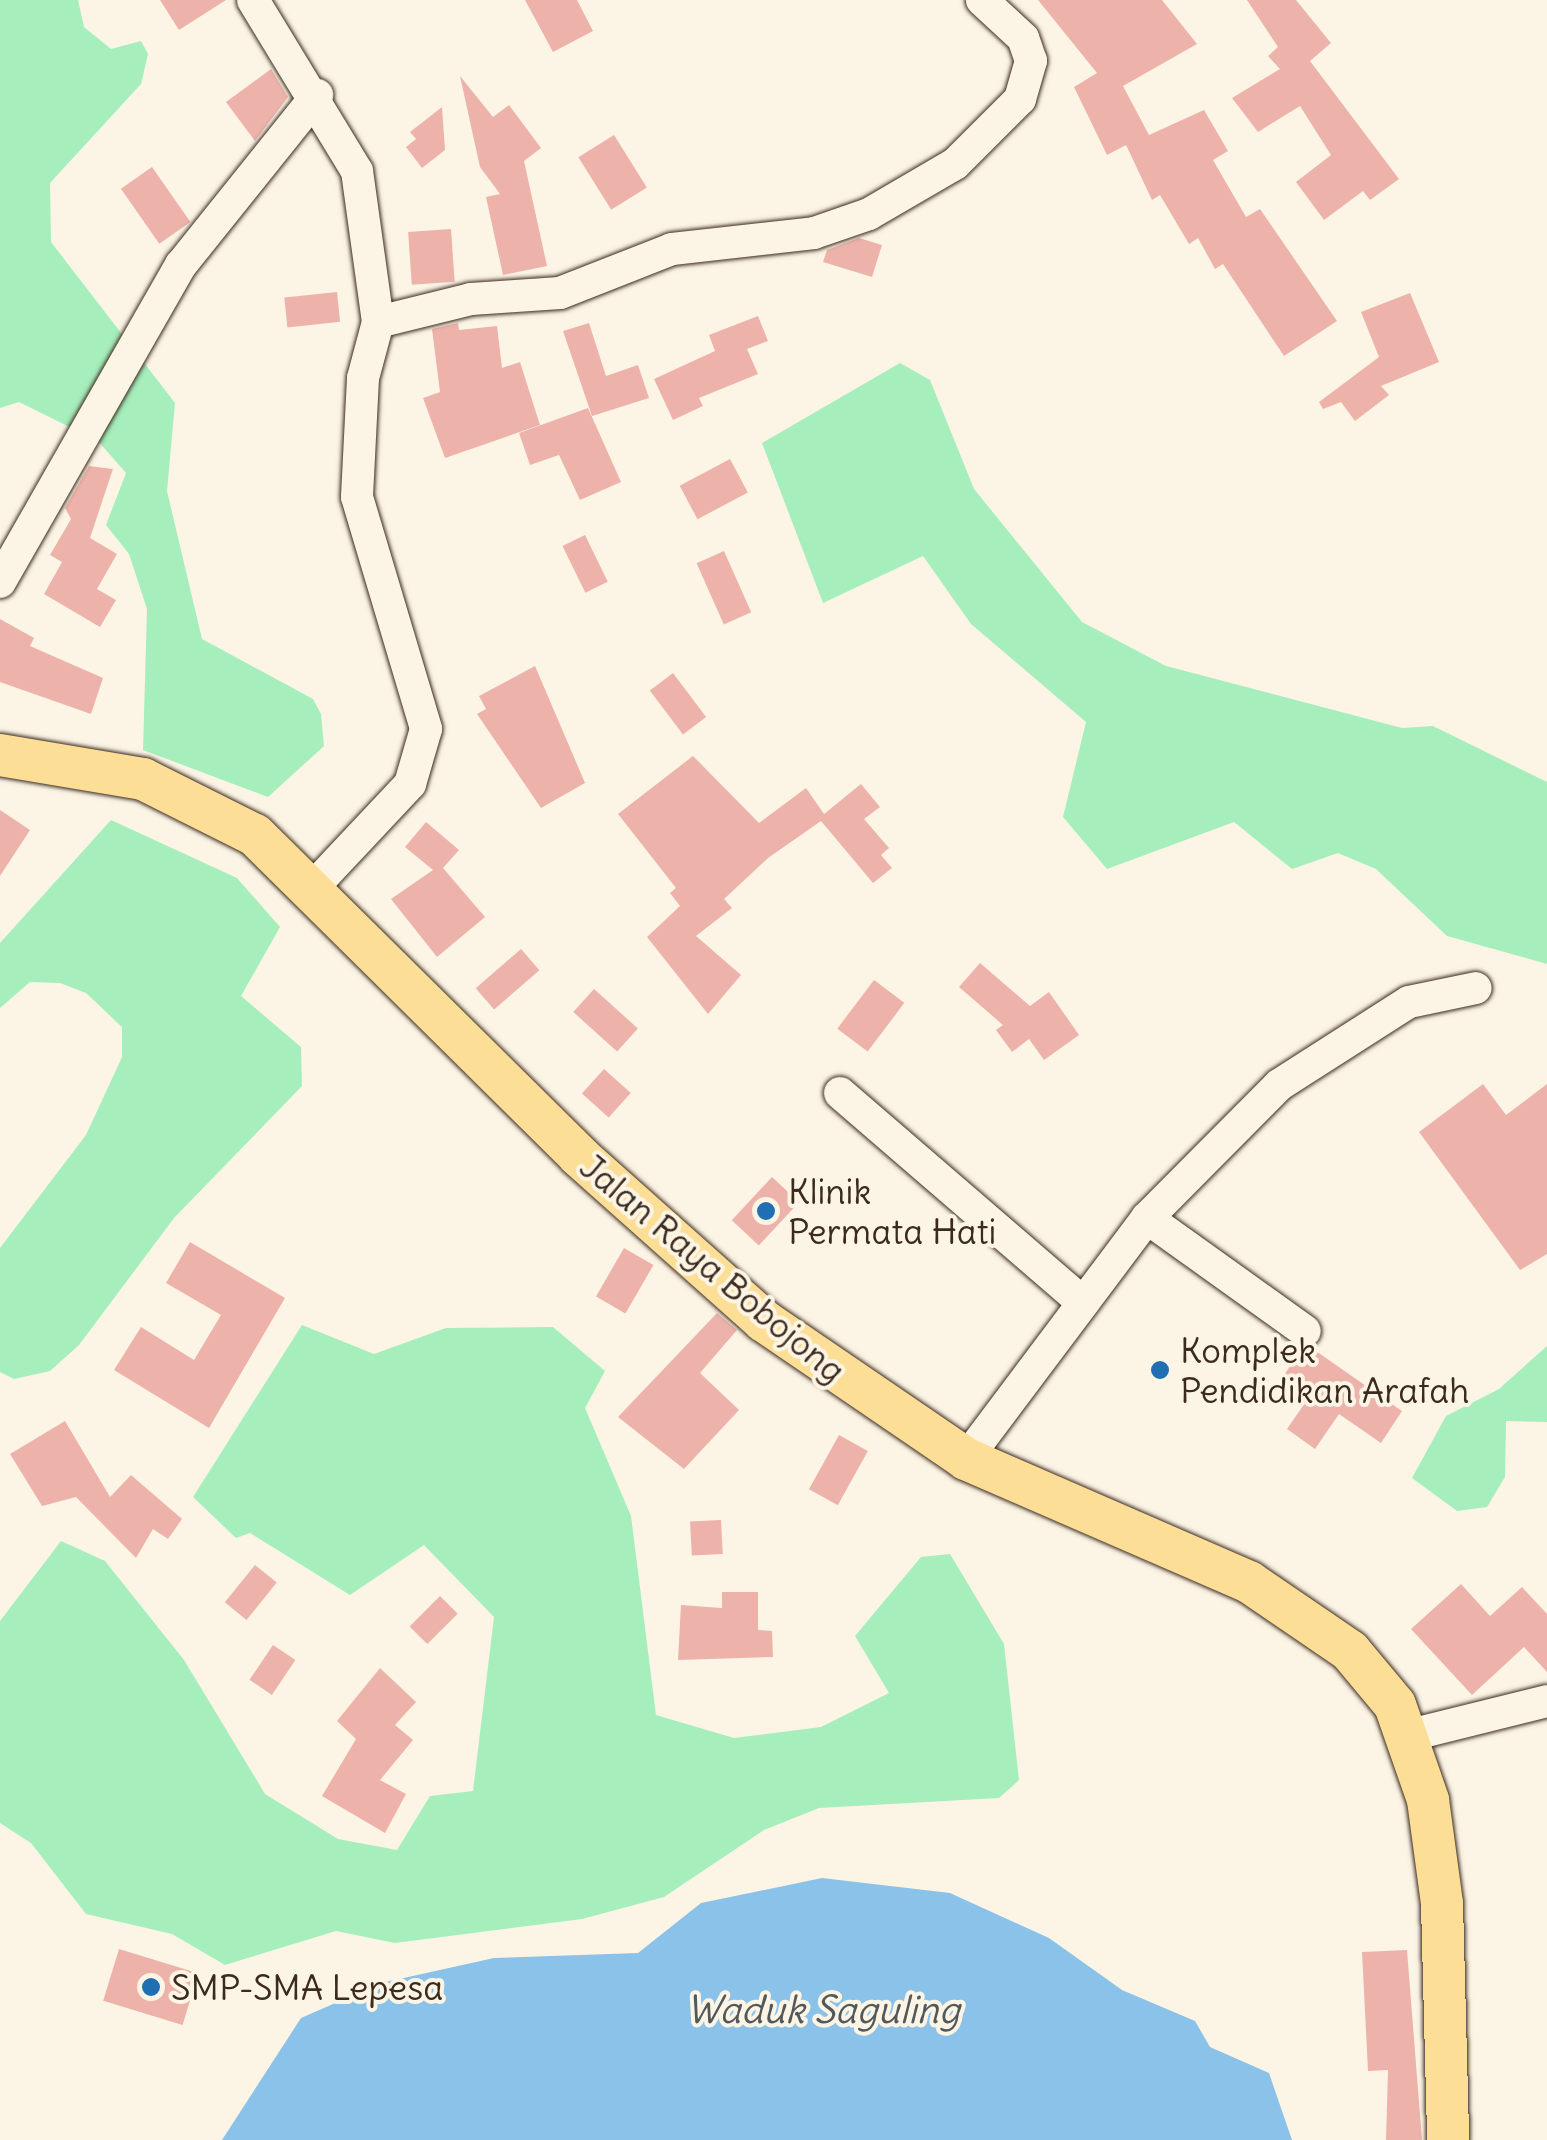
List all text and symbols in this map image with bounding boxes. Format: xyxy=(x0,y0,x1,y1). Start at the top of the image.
street label: Jalan Raya Bobojong xyxy=(572,1145,854,1391)
place label: Klinik Permata Hati xyxy=(788,1170,996,1252)
marker: Klinik Permata Hati xyxy=(753,1198,779,1224)
place label: Komplek Pendidikan Arafah xyxy=(1180,1329,1469,1411)
marker: Komplek Pendidikan Arafah xyxy=(1149,1359,1171,1381)
place label: SMP-SMA Lepesa xyxy=(171,1966,443,2008)
marker: SMP-SMA Lepesa xyxy=(140,1976,162,1998)
water label: Waduk Saguling xyxy=(686,1987,960,2033)

